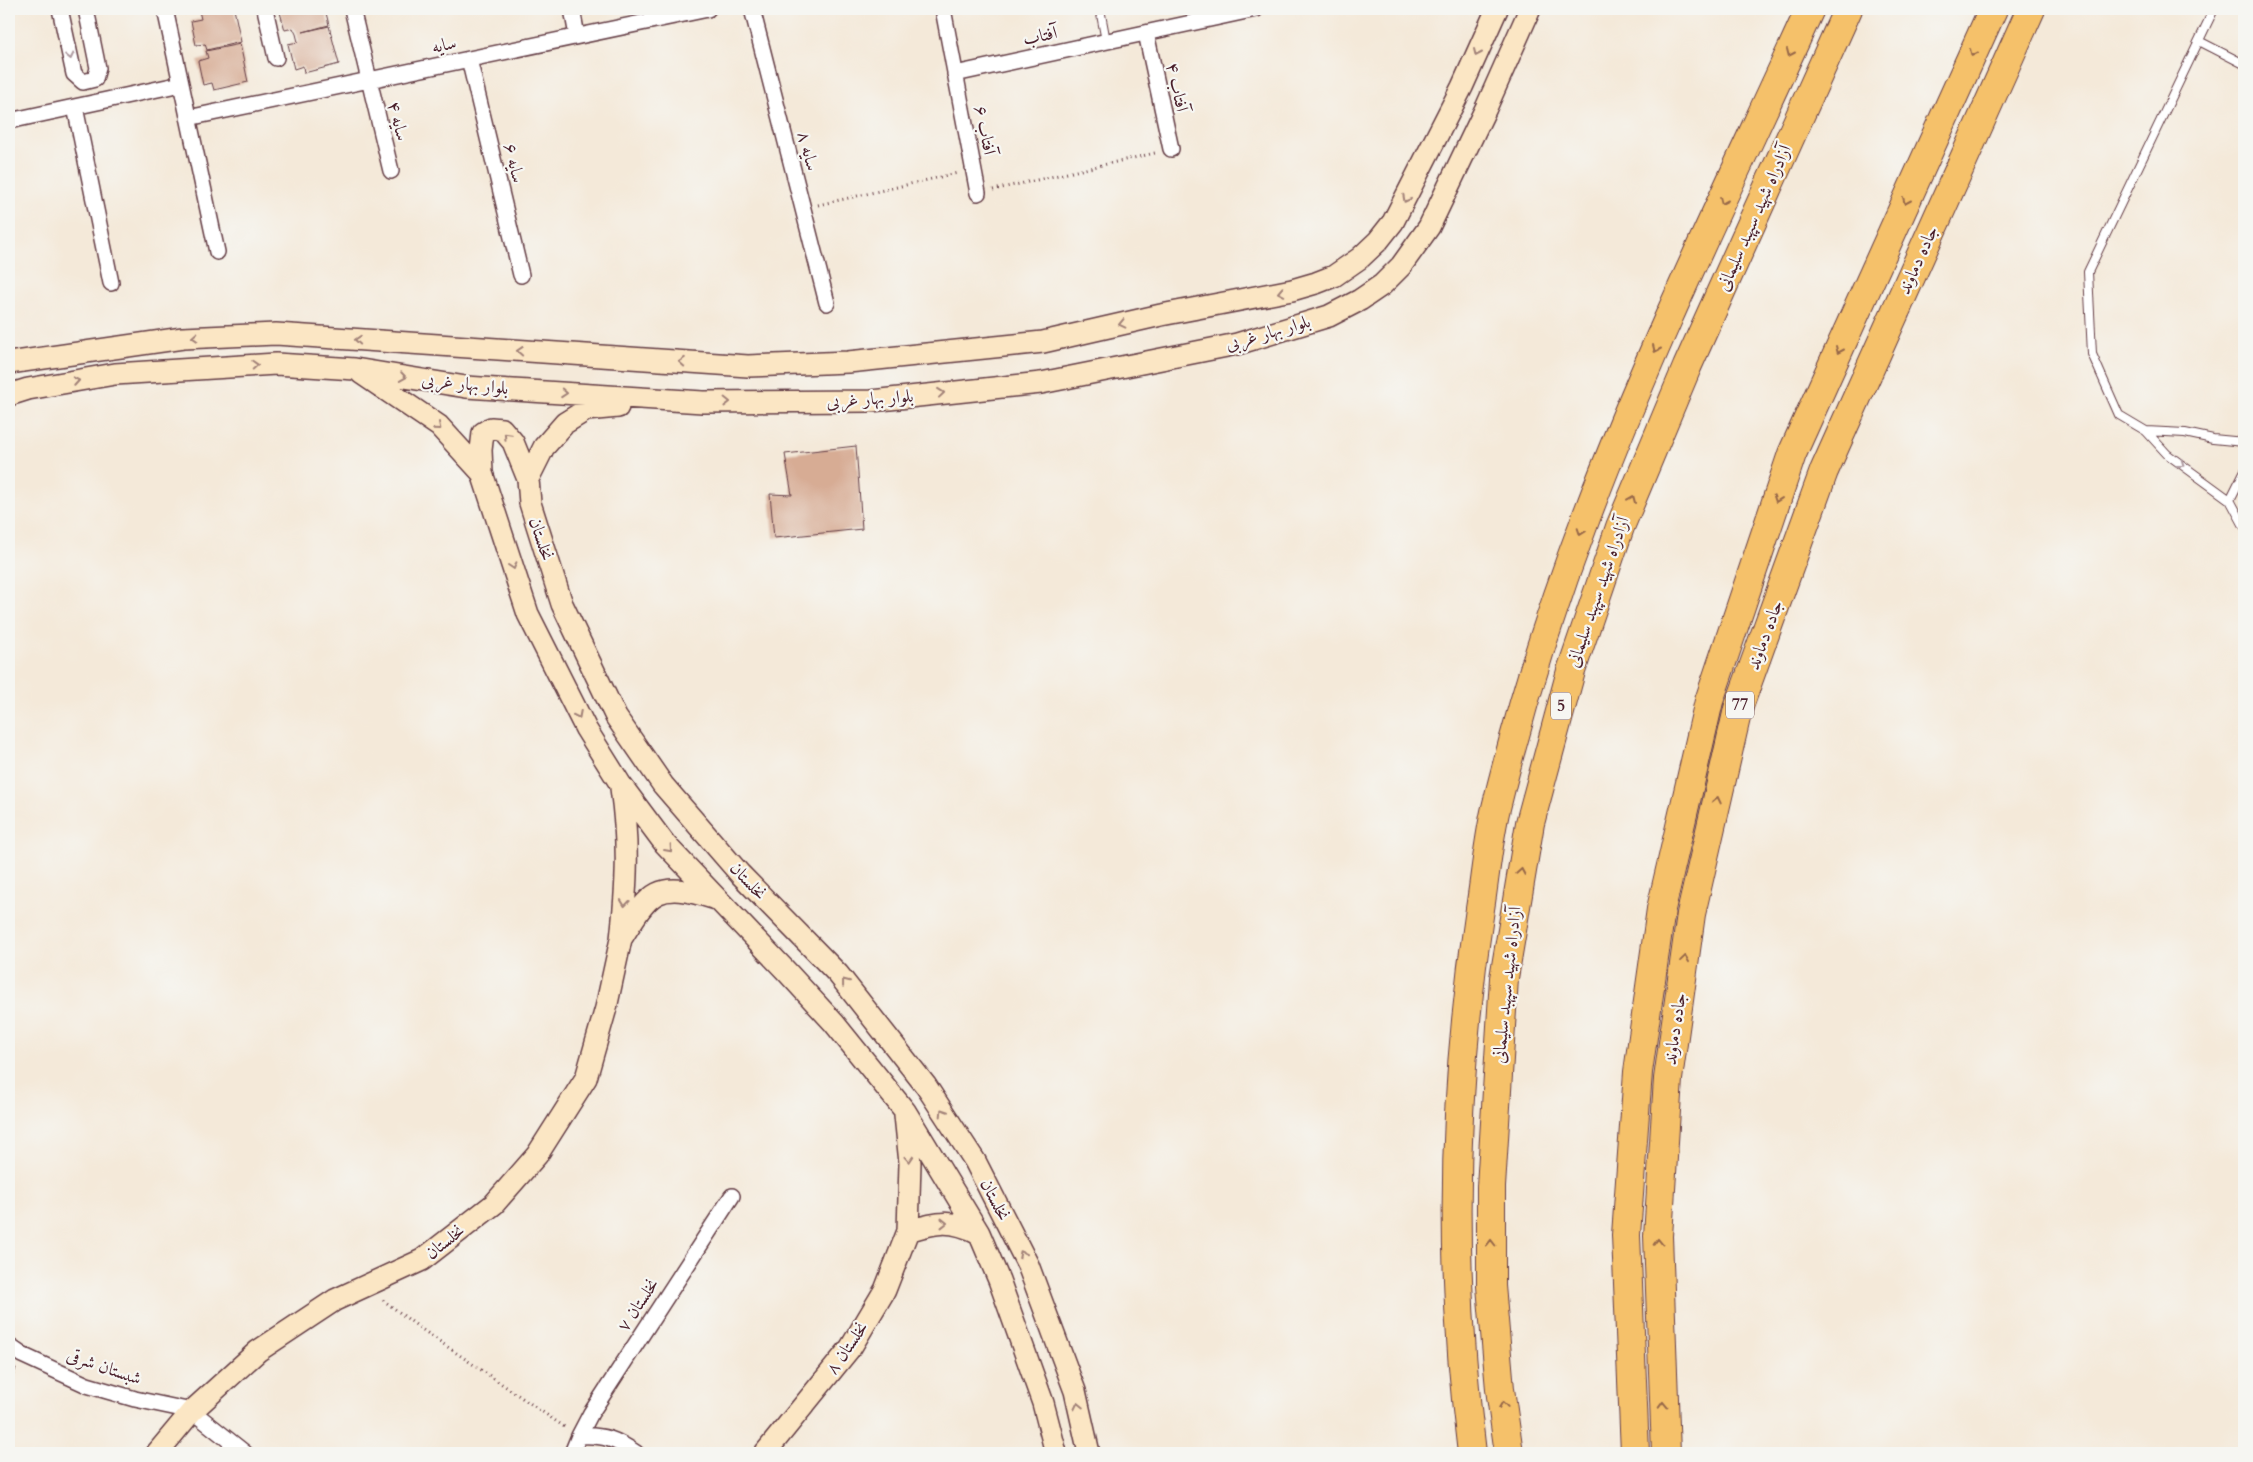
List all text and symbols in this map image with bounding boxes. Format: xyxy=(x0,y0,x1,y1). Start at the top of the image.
street label: آفتاب xyxy=(1021,20,1061,52)
street label: سایه xyxy=(429,30,459,60)
one-way arrow xyxy=(1473,48,1484,57)
one-way arrow xyxy=(1785,48,1796,57)
one-way arrow xyxy=(1968,48,1979,57)
one-way arrow xyxy=(65,52,75,61)
street label: آفتاب ۴ xyxy=(1160,60,1195,116)
street label: سایه ۴ xyxy=(381,99,415,143)
street label: آفتاب ۶ xyxy=(968,103,1002,159)
street label: سایه ۸ xyxy=(791,129,825,173)
street label: آزادراه شهید سپهبد سلیمانی xyxy=(1710,139,1798,295)
street label: سایه ۶ xyxy=(497,141,531,185)
one-way arrow xyxy=(1402,194,1412,203)
one-way arrow xyxy=(1718,196,1729,205)
one-way arrow xyxy=(1902,196,1912,205)
street label: جاده دماوند xyxy=(1892,222,1944,298)
one-way arrow xyxy=(1276,286,1285,297)
street label: بلوار بهار غربی xyxy=(1223,309,1313,357)
one-way arrow xyxy=(1117,319,1126,329)
one-way arrow xyxy=(191,332,199,343)
one-way arrow xyxy=(353,334,361,345)
one-way arrow xyxy=(1651,344,1662,353)
one-way arrow xyxy=(1835,345,1846,354)
one-way arrow xyxy=(515,346,523,357)
one-way arrow xyxy=(678,356,686,367)
one-way arrow xyxy=(252,360,260,371)
street label: بلوار بهار غربی xyxy=(420,367,510,401)
one-way arrow xyxy=(399,371,407,381)
one-way arrow xyxy=(72,376,80,386)
street label: بلوار بهار غربی xyxy=(826,383,914,415)
one-way arrow xyxy=(561,387,569,398)
one-way arrow xyxy=(937,388,945,399)
one-way arrow xyxy=(723,397,731,407)
one-way arrow xyxy=(432,421,441,429)
one-way arrow xyxy=(503,432,512,441)
one-way arrow xyxy=(2175,458,2185,467)
one-way arrow xyxy=(1625,495,1636,504)
one-way arrow xyxy=(1773,495,1783,503)
street label: آزادراه شهید سپهبد سلیمانی xyxy=(1560,511,1636,671)
street label: نخلستان xyxy=(522,514,560,564)
one-way arrow xyxy=(1577,527,1587,536)
one-way arrow xyxy=(507,562,517,570)
street label: جاده دماوند xyxy=(1741,597,1789,673)
road number: 5 xyxy=(1551,692,1571,719)
road number: 77 xyxy=(1726,692,1754,718)
one-way arrow xyxy=(572,709,582,718)
one-way arrow xyxy=(1711,795,1722,804)
one-way arrow xyxy=(663,843,672,852)
street label: نخلستان xyxy=(724,856,772,906)
one-way arrow xyxy=(1516,868,1526,877)
one-way arrow xyxy=(620,900,631,908)
street label: آزادراه شهید سپهبد سلیمانی xyxy=(1486,903,1528,1065)
one-way arrow xyxy=(1679,954,1689,963)
one-way arrow xyxy=(841,979,850,988)
street label: جاده دماوند xyxy=(1658,991,1692,1067)
one-way arrow xyxy=(939,1108,949,1117)
one-way arrow xyxy=(904,1155,915,1163)
street label: نخلستان xyxy=(974,1175,1016,1225)
one-way arrow xyxy=(940,1218,948,1228)
street label: نخلستان xyxy=(420,1219,470,1265)
one-way arrow xyxy=(1653,1238,1664,1246)
one-way arrow xyxy=(1486,1239,1496,1246)
one-way arrow xyxy=(1018,1250,1028,1259)
street label: نخلستان ۷ xyxy=(611,1273,665,1337)
street label: نخلستان ۸ xyxy=(820,1316,874,1380)
street label: شبستان شرقی xyxy=(63,1343,145,1391)
one-way arrow xyxy=(1658,1400,1668,1408)
one-way arrow xyxy=(1073,1401,1084,1410)
one-way arrow xyxy=(1498,1401,1508,1409)

